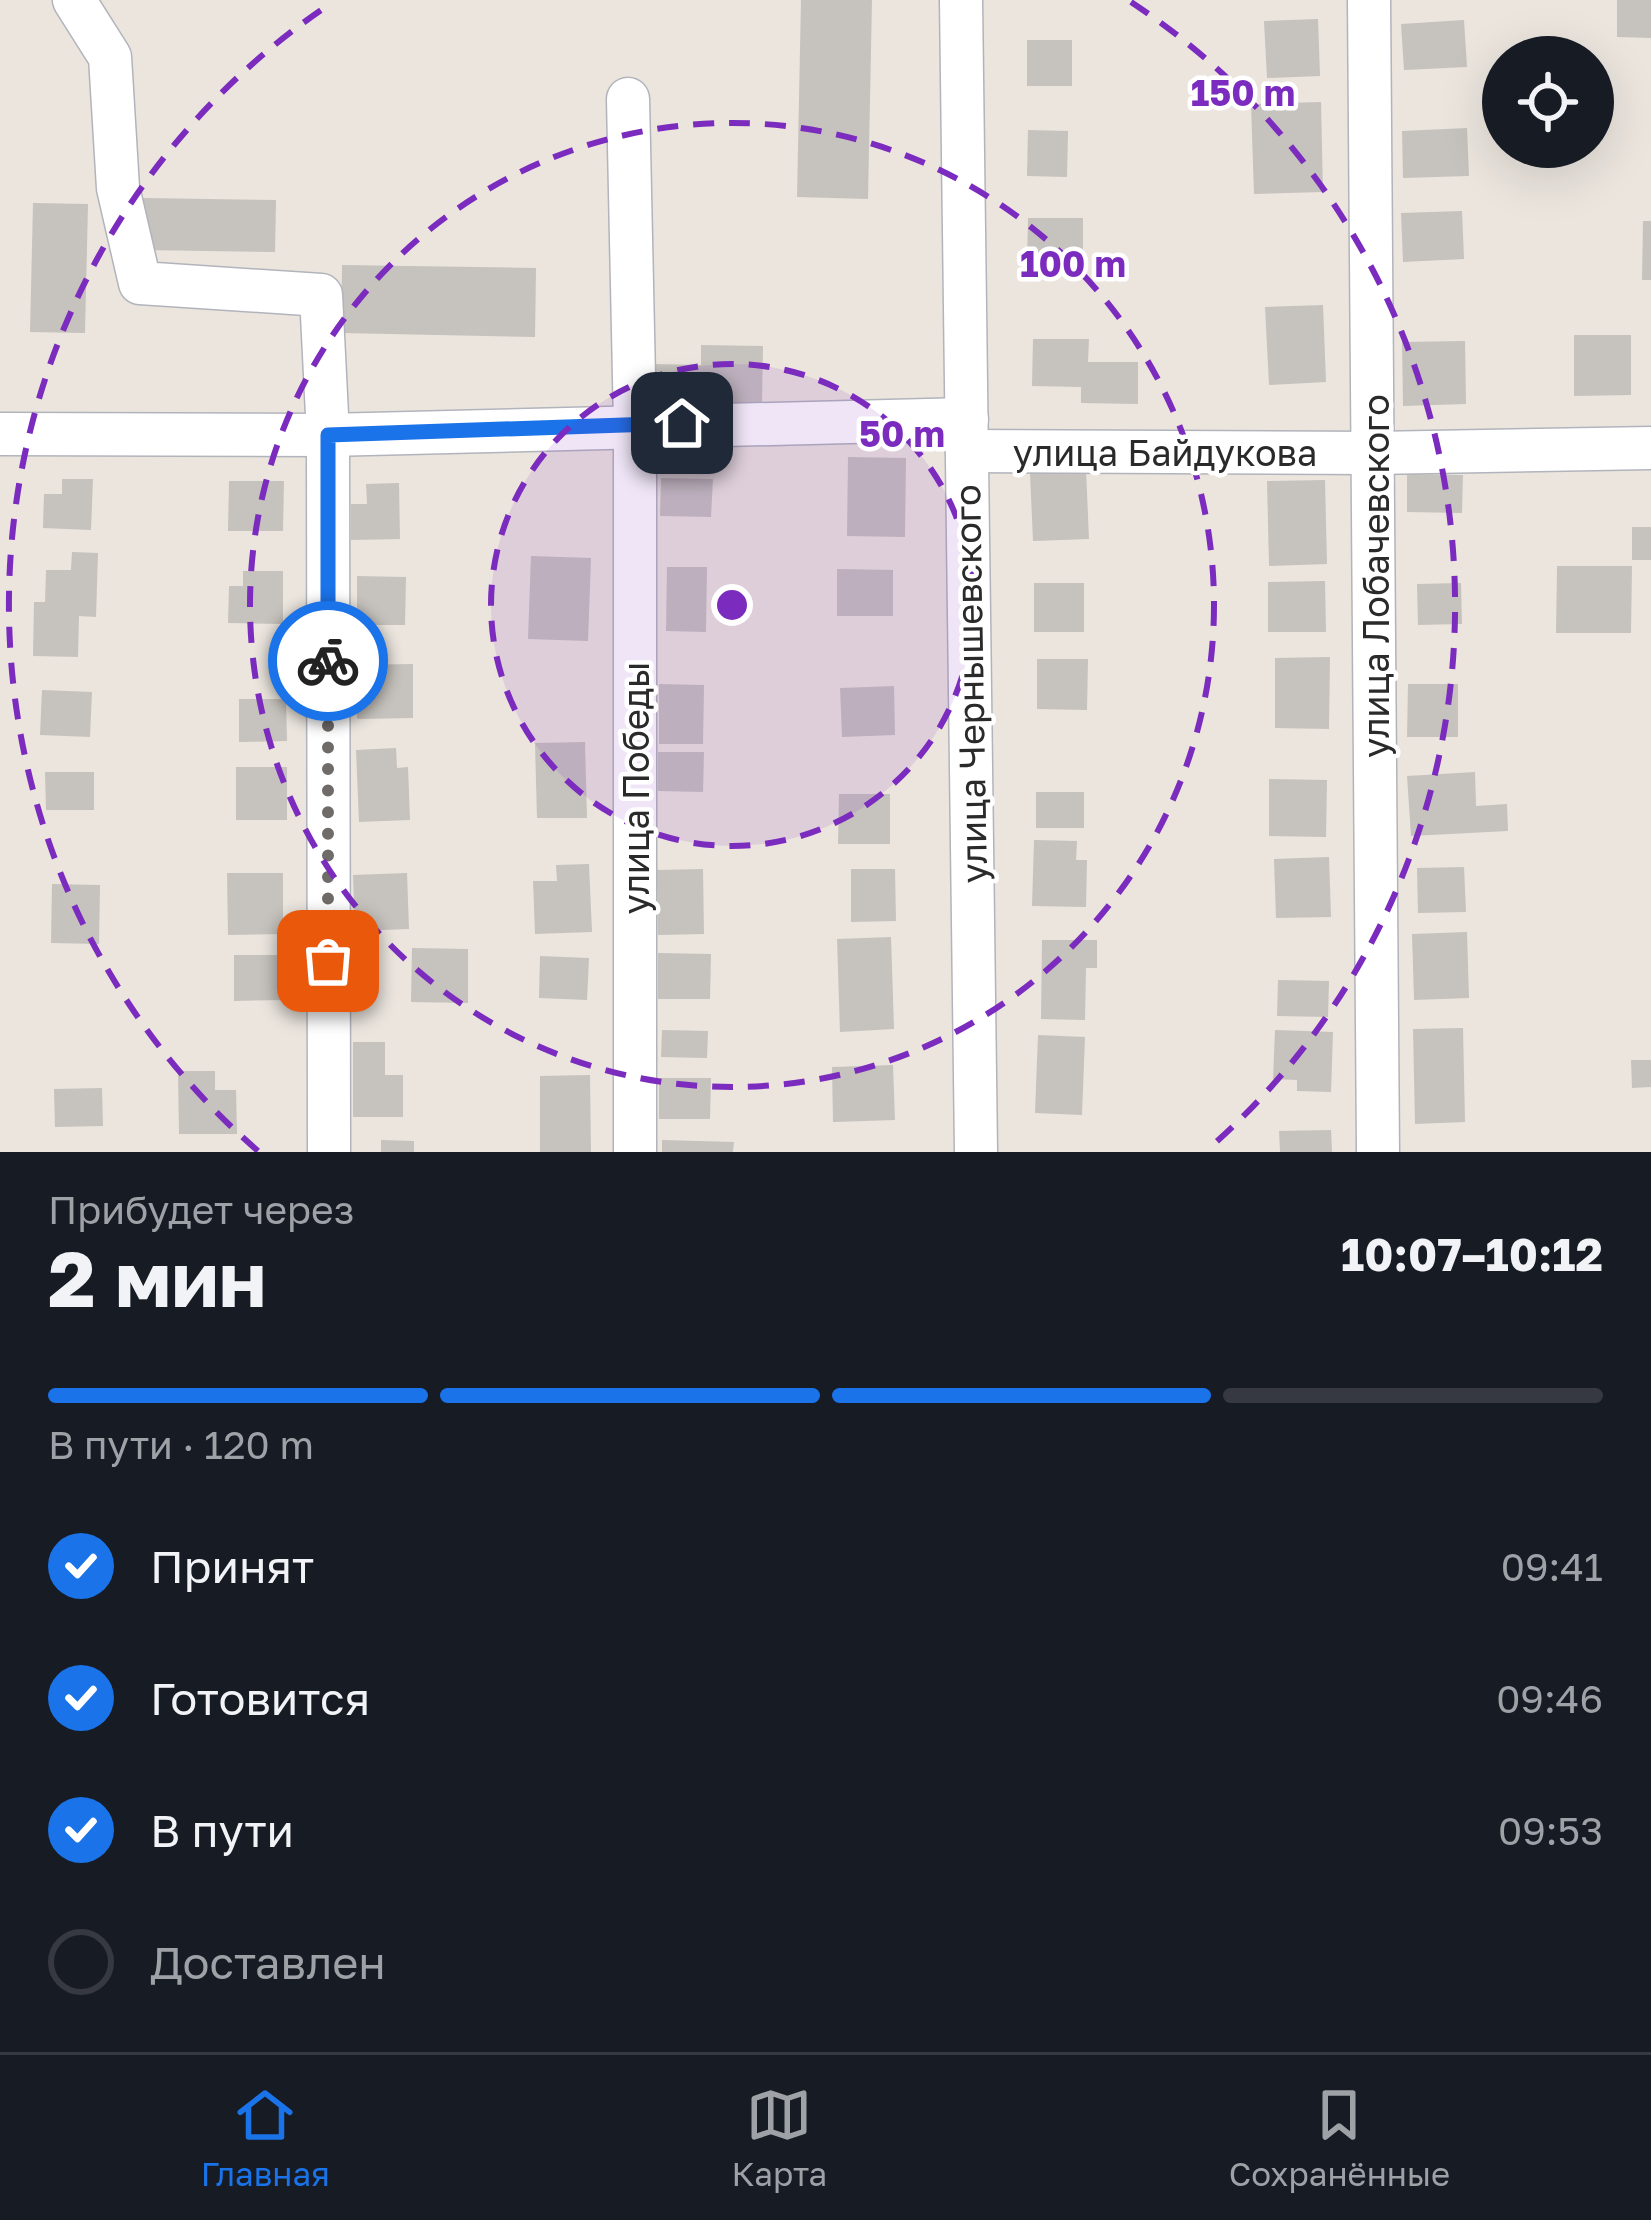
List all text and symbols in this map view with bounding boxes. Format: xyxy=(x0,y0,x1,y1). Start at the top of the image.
map controls xyxy=(1482,36,1614,168)
button: locate xyxy=(1482,36,1614,168)
text: 150 m xyxy=(1191,71,1295,114)
text: 100 m xyxy=(1020,242,1126,285)
pin xyxy=(631,372,733,474)
icon: home xyxy=(649,390,715,456)
street label: улица Лобачевского xyxy=(1354,394,1397,758)
text: 50 m xyxy=(859,412,945,455)
street label: улица Байдукова xyxy=(1013,431,1317,474)
street label: улица Чернышевского xyxy=(945,484,995,884)
centre of rings xyxy=(711,584,753,626)
courier xyxy=(268,601,388,721)
icon: bike xyxy=(295,628,361,694)
street label: улица Победы xyxy=(614,661,657,915)
pin xyxy=(277,910,379,1012)
icon: bag xyxy=(295,928,361,994)
text: Прибудет через xyxy=(48,1186,354,1233)
text: 10:07–10:12 xyxy=(1341,1227,1603,1281)
text: 2 мин xyxy=(48,1231,266,1324)
text: В пути · 120 m xyxy=(48,1421,314,1468)
icon: check xyxy=(48,1533,114,1599)
text: Принят xyxy=(150,1539,314,1593)
text: 09:41 xyxy=(1501,1543,1603,1590)
icon: check xyxy=(48,1665,114,1731)
text: Готовится xyxy=(150,1671,370,1725)
text: 09:46 xyxy=(1496,1675,1603,1722)
icon: check xyxy=(48,1797,114,1863)
text: В пути xyxy=(150,1803,294,1857)
text: 09:53 xyxy=(1498,1807,1603,1854)
text: Доставлен xyxy=(150,1935,386,1989)
tab: Главная xyxy=(201,2082,330,2193)
tab: Карта xyxy=(732,2082,827,2193)
tab: Сохранённые xyxy=(1229,2082,1450,2193)

